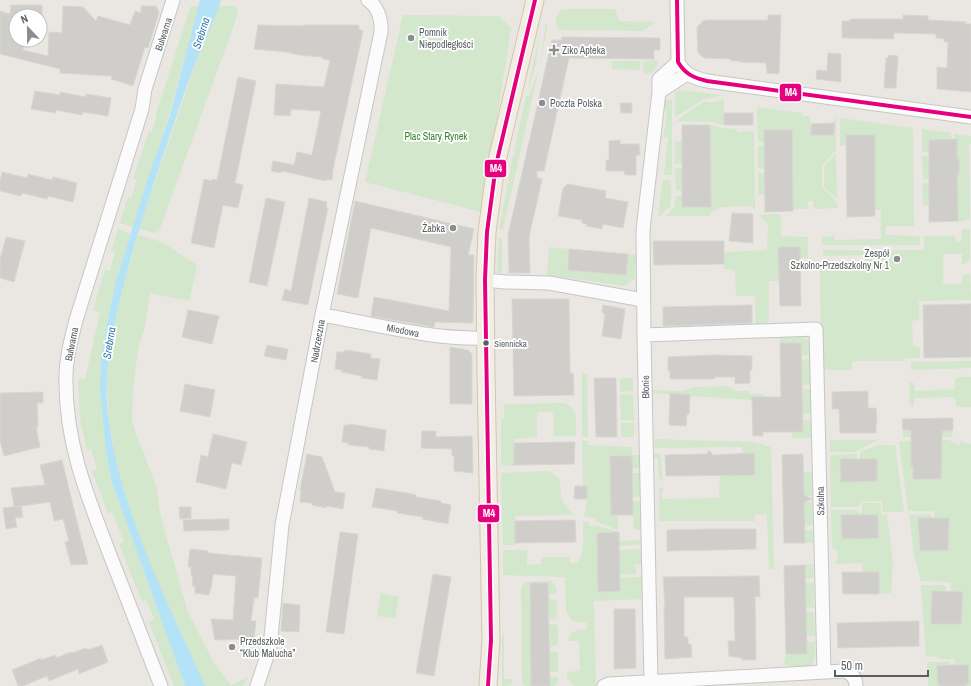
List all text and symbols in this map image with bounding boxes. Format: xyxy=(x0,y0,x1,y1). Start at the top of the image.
north arrow xyxy=(8,8,48,48)
text: N xyxy=(19,11,30,26)
street label: Bulwarna xyxy=(152,15,175,52)
water label: Srebrna xyxy=(189,16,213,50)
place label: Pomnik Niepodległości xyxy=(419,26,473,51)
marker: Pomnik Niepodległości xyxy=(406,33,416,43)
place label: Ziko Apteka xyxy=(562,44,606,57)
marker: Ziko Apteka xyxy=(549,45,559,55)
line badge: M4 xyxy=(779,83,802,102)
text: M4 xyxy=(785,85,797,99)
place label: Poczta Polska xyxy=(550,97,602,110)
marker: Poczta Polska xyxy=(537,98,547,108)
park label: Plac Stary Rynek xyxy=(405,130,468,143)
line badge: M4 xyxy=(484,159,507,178)
text: M4 xyxy=(490,161,502,175)
place label: Żabka xyxy=(422,222,445,235)
marker: Żabka xyxy=(448,223,458,233)
place label: Zespół Szkolno-Przedszkolny Nr 1 xyxy=(791,247,890,272)
marker: Zespół Szkolno-Przedszkolny Nr 1 xyxy=(892,254,902,264)
street label: Nadrzeczna xyxy=(307,318,328,364)
street label: Miodowa xyxy=(385,321,421,340)
street label: Bulwarna xyxy=(62,326,81,362)
water label: Srebrna xyxy=(100,326,118,360)
marker: Siennicka xyxy=(481,338,491,348)
place label: Siennicka xyxy=(494,338,527,350)
street label: Błonie xyxy=(639,375,652,399)
street label: Szkolna xyxy=(814,486,827,516)
line badge: M4 xyxy=(477,504,500,523)
text: M4 xyxy=(483,506,495,520)
place label: Przedszkole “Klub Malucha” xyxy=(240,635,295,660)
marker: Przedszkole “Klub Malucha” xyxy=(227,642,237,652)
scale bar xyxy=(835,652,928,678)
text: 50 m xyxy=(841,658,863,674)

